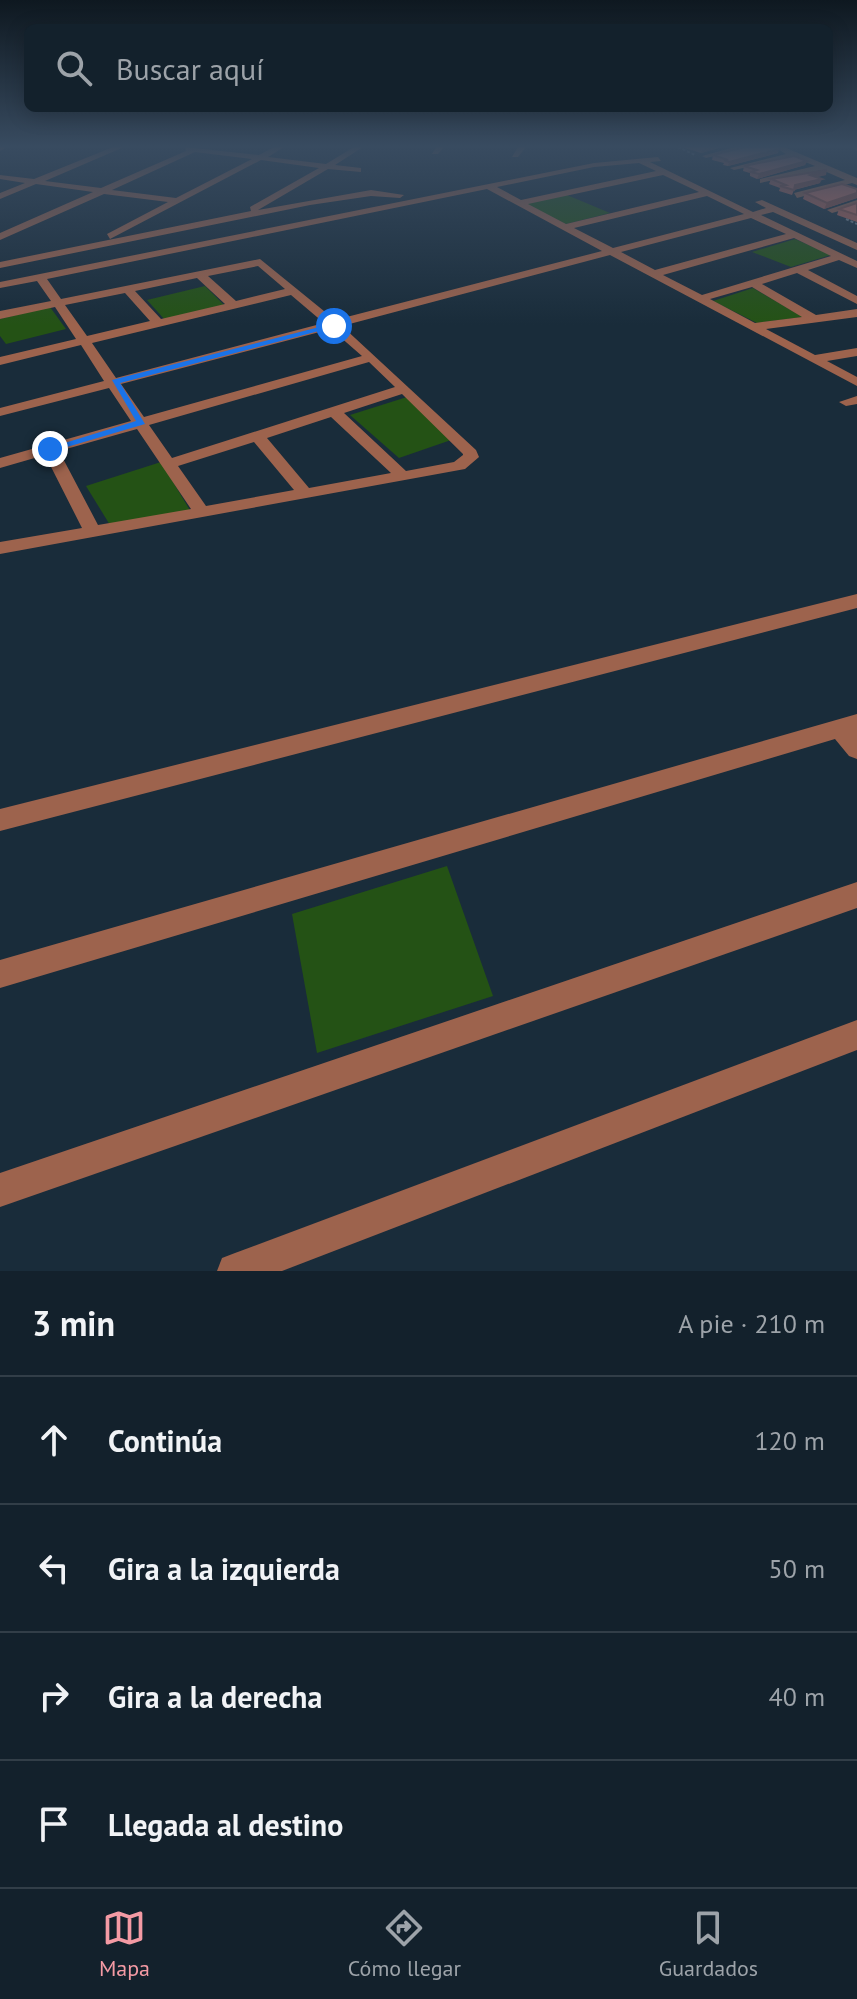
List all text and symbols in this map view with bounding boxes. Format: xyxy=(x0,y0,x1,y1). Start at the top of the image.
search box xyxy=(24,24,833,112)
icon: search xyxy=(52,46,96,90)
text: Buscar aquí xyxy=(116,49,264,88)
route start xyxy=(316,308,352,344)
route end xyxy=(32,431,68,467)
text: 3 min xyxy=(32,1301,115,1345)
text: A pie · 210 m xyxy=(678,1307,825,1340)
icon: ahead xyxy=(32,1418,76,1462)
text: Continúa xyxy=(108,1421,222,1460)
text: 120 m xyxy=(754,1424,825,1457)
icon: left xyxy=(32,1546,76,1590)
text: Gira a la izquierda xyxy=(108,1549,340,1588)
text: 50 m xyxy=(769,1552,825,1585)
icon: right xyxy=(32,1674,76,1718)
text: Gira a la derecha xyxy=(108,1677,322,1716)
text: 40 m xyxy=(769,1680,825,1713)
icon: arrive xyxy=(32,1802,76,1846)
text: Llegada al destino xyxy=(108,1805,343,1844)
tab: Mapa xyxy=(99,1906,150,1982)
tab: Cómo llegar xyxy=(348,1906,461,1982)
tab: Guardados xyxy=(659,1906,758,1982)

